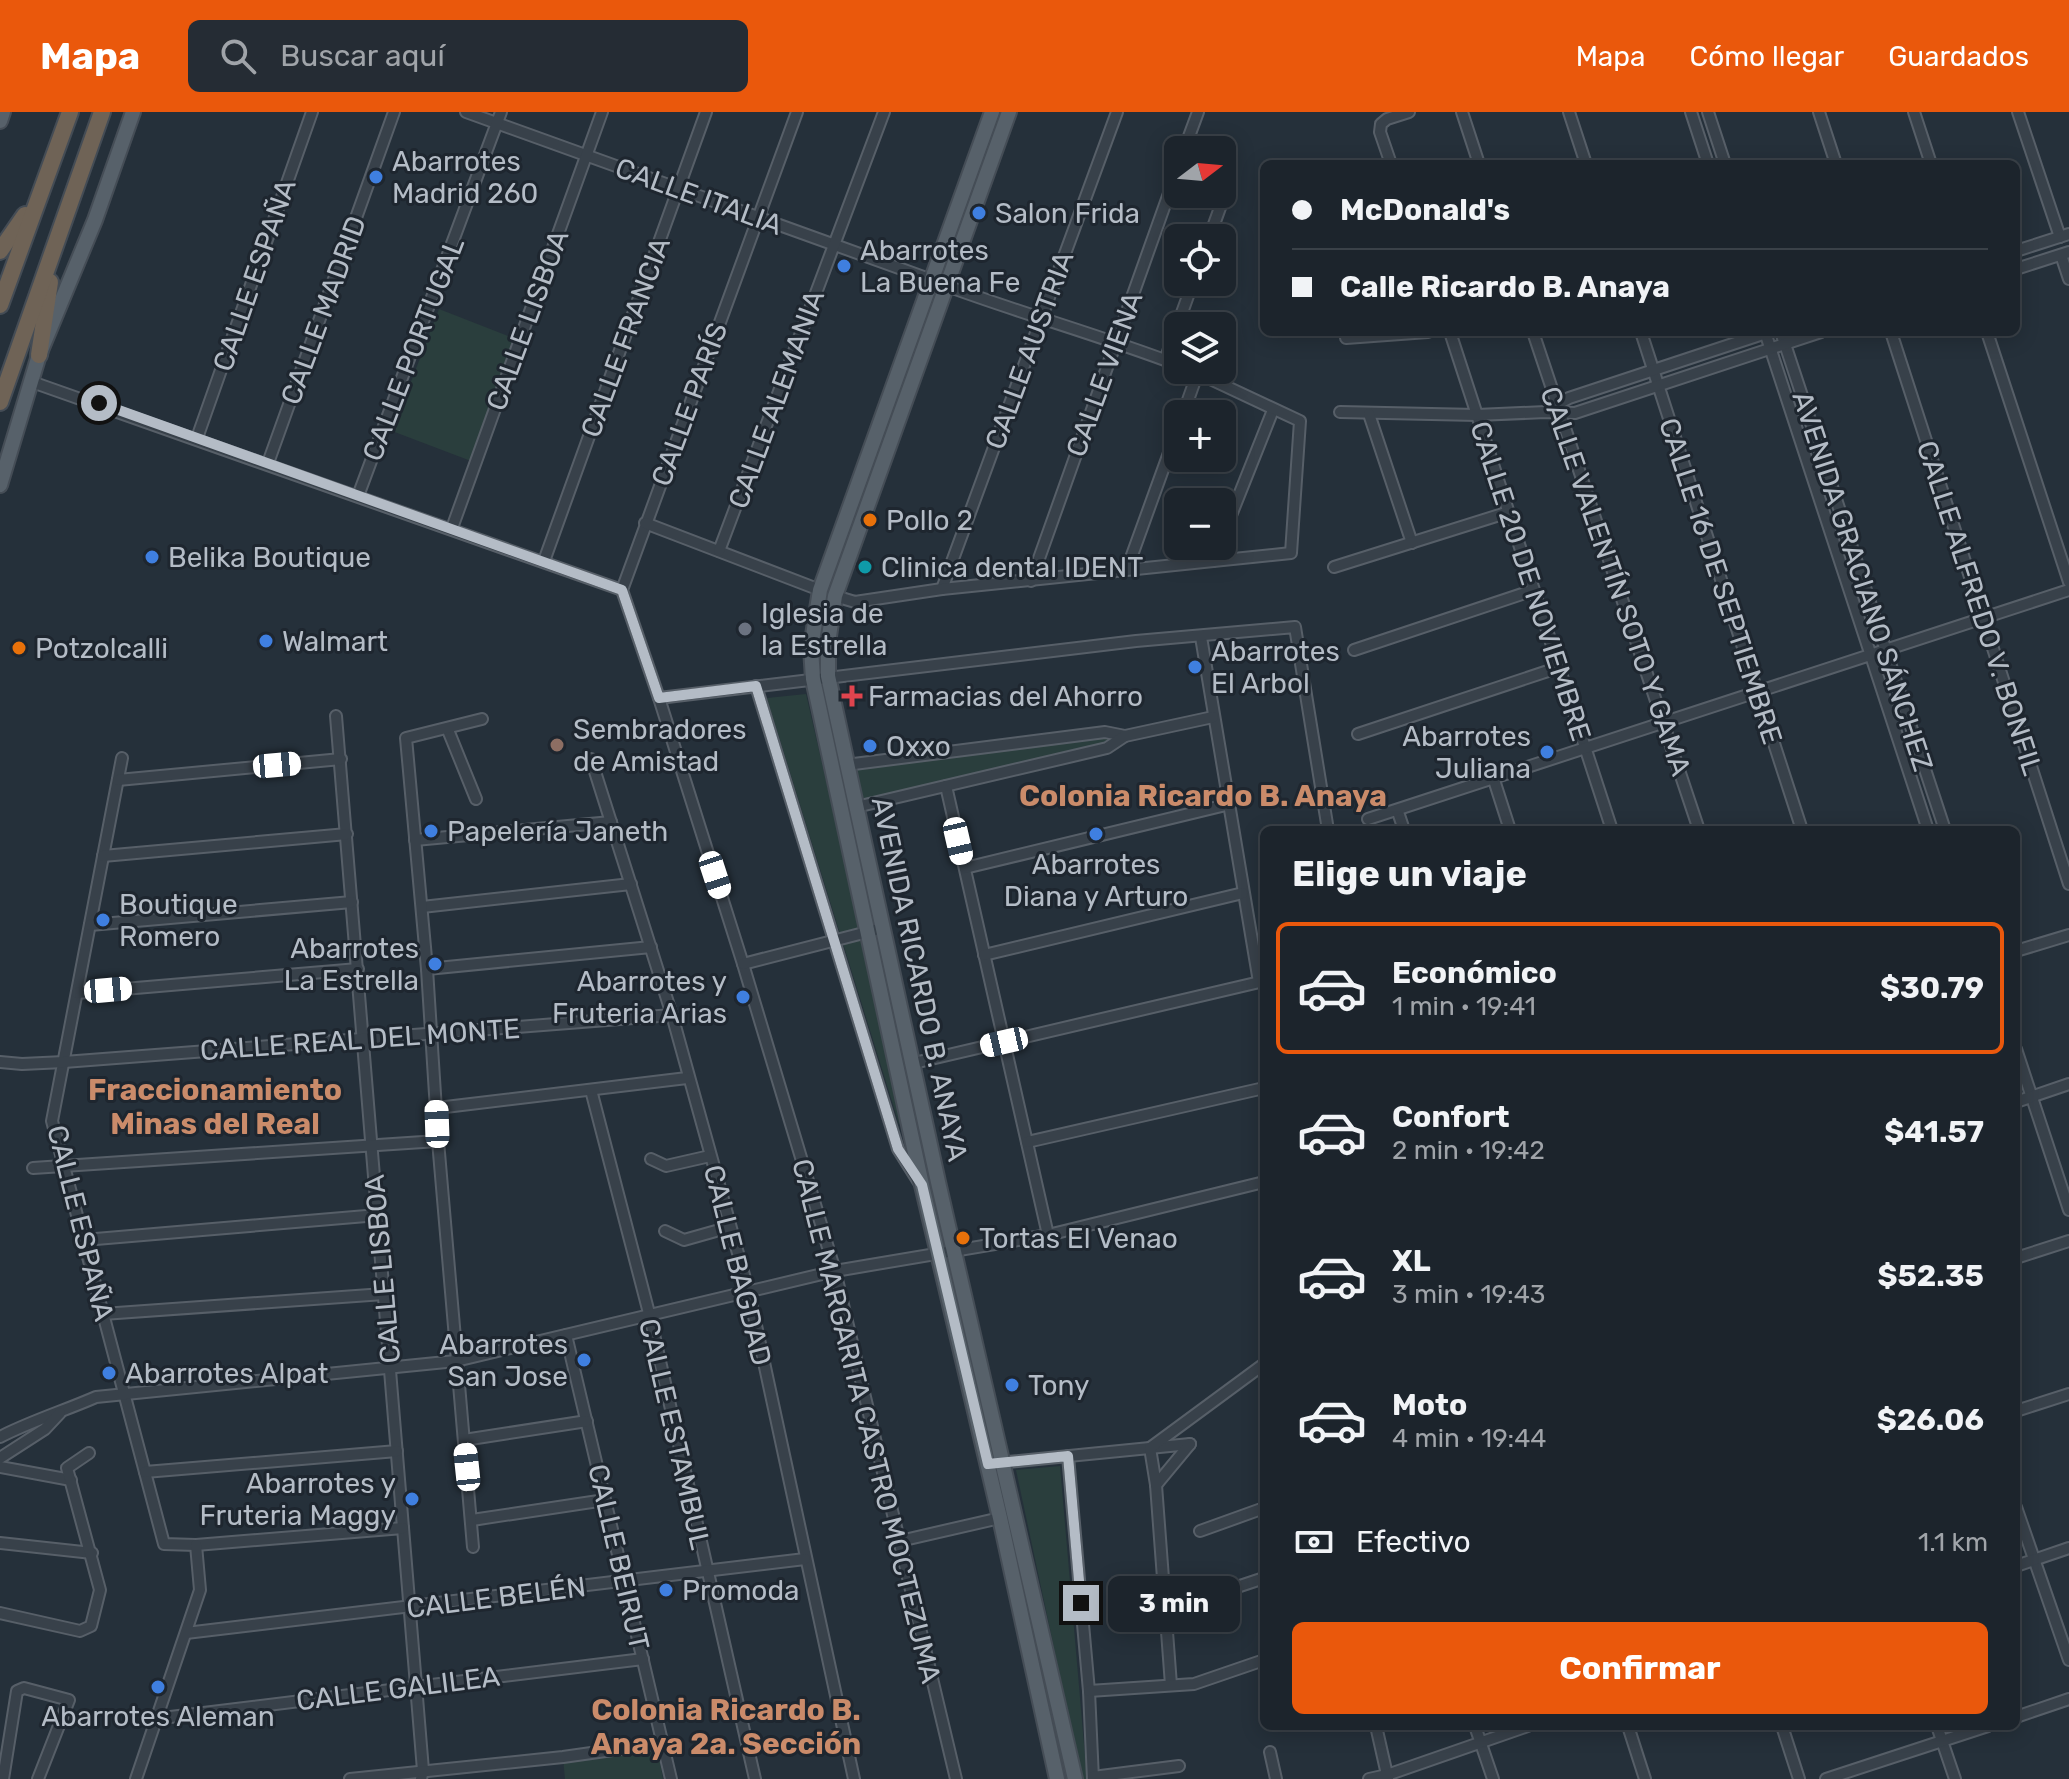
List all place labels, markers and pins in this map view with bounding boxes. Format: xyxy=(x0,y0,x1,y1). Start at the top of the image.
place label: Abarrotes Madrid 260 xyxy=(392,145,538,210)
marker: Abarrotes Madrid 260 xyxy=(367,168,385,186)
place label: Salon Frida xyxy=(995,197,1140,230)
marker: Salon Frida xyxy=(970,204,988,222)
place label: Abarrotes La Buena Fe xyxy=(860,234,1020,299)
marker: Abarrotes La Buena Fe xyxy=(835,257,853,275)
place label: Pollo 2 xyxy=(886,504,973,537)
marker: Pollo 2 xyxy=(861,511,879,529)
place label: Belika Boutique xyxy=(168,541,371,574)
marker: Belika Boutique xyxy=(143,548,161,566)
place label: Clinica dental IDENT xyxy=(881,551,1144,584)
marker: Clinica dental IDENT xyxy=(856,558,874,576)
place label: Iglesia de la Estrella xyxy=(761,597,887,662)
marker: Iglesia de la Estrella xyxy=(736,620,754,638)
place label: Walmart xyxy=(282,625,388,658)
place label: Potzolcalli xyxy=(35,632,168,665)
marker: Walmart xyxy=(257,632,275,650)
place label: Abarrotes El Arbol xyxy=(1211,635,1340,700)
marker: Potzolcalli xyxy=(10,639,28,657)
marker: Abarrotes El Arbol xyxy=(1186,658,1204,676)
place label: Farmacias del Ahorro xyxy=(868,680,1143,713)
marker: Farmacias del Ahorro xyxy=(843,687,861,705)
place label: Sembradores de Amistad xyxy=(573,713,747,778)
place label: Abarrotes Juliana xyxy=(1402,720,1531,785)
place label: Oxxo xyxy=(886,730,951,763)
marker: Sembradores de Amistad xyxy=(548,736,566,754)
marker: Oxxo xyxy=(861,737,879,755)
marker: Abarrotes Juliana xyxy=(1538,743,1556,761)
place label: Papelería Janeth xyxy=(447,815,668,848)
marker: Papelería Janeth xyxy=(422,822,440,840)
marker: Abarrotes Diana y Arturo xyxy=(1087,825,1105,843)
place label: Abarrotes Diana y Arturo xyxy=(1004,848,1188,913)
place label: Boutique Romero xyxy=(119,888,238,953)
marker: Boutique Romero xyxy=(94,911,112,929)
place label: Abarrotes La Estrella xyxy=(284,932,419,997)
marker: Abarrotes La Estrella xyxy=(426,955,444,973)
place label: Abarrotes y Fruteria Arias xyxy=(552,965,727,1030)
marker: Abarrotes y Fruteria Arias xyxy=(734,988,752,1006)
place label: Tortas El Venao xyxy=(979,1222,1178,1255)
marker: Tortas El Venao xyxy=(954,1229,972,1247)
place label: Abarrotes San Jose xyxy=(439,1328,568,1393)
marker: Abarrotes San Jose xyxy=(575,1351,593,1369)
place label: Abarrotes Alpat xyxy=(125,1357,328,1390)
marker: Abarrotes Alpat xyxy=(100,1364,118,1382)
place label: Tony xyxy=(1028,1369,1090,1402)
marker: Tony xyxy=(1003,1376,1021,1394)
place label: Abarrotes y Fruteria Maggy xyxy=(200,1467,396,1532)
marker: Abarrotes y Fruteria Maggy xyxy=(403,1490,421,1508)
place label: Promoda xyxy=(682,1574,800,1607)
marker: Promoda xyxy=(657,1581,675,1599)
marker: Abarrotes Aleman xyxy=(149,1678,167,1696)
place label: Abarrotes Aleman xyxy=(41,1700,275,1733)

